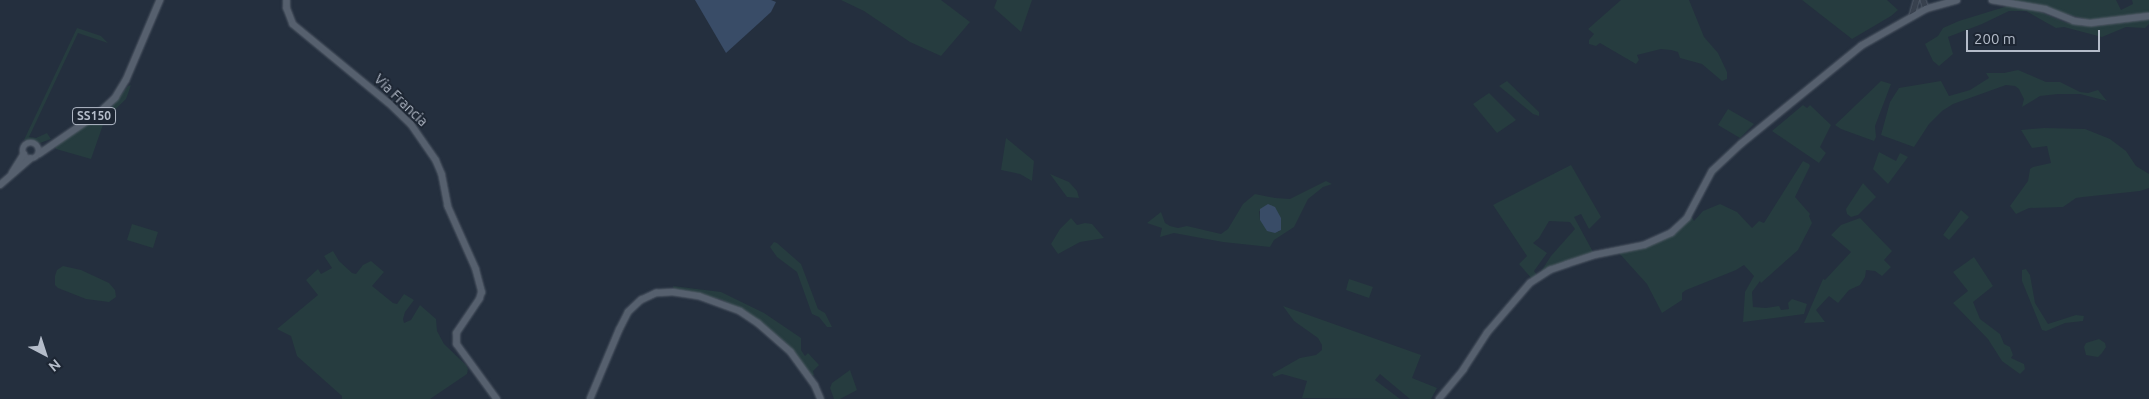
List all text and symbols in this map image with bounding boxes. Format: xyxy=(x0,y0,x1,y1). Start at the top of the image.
scale bar xyxy=(1969,20,2103,52)
text: 200 m xyxy=(1974,30,2016,47)
street label: Via Francia xyxy=(371,70,431,130)
road number: SS150 xyxy=(72,106,116,125)
north arrow xyxy=(20,329,70,379)
text: N xyxy=(46,356,64,375)

